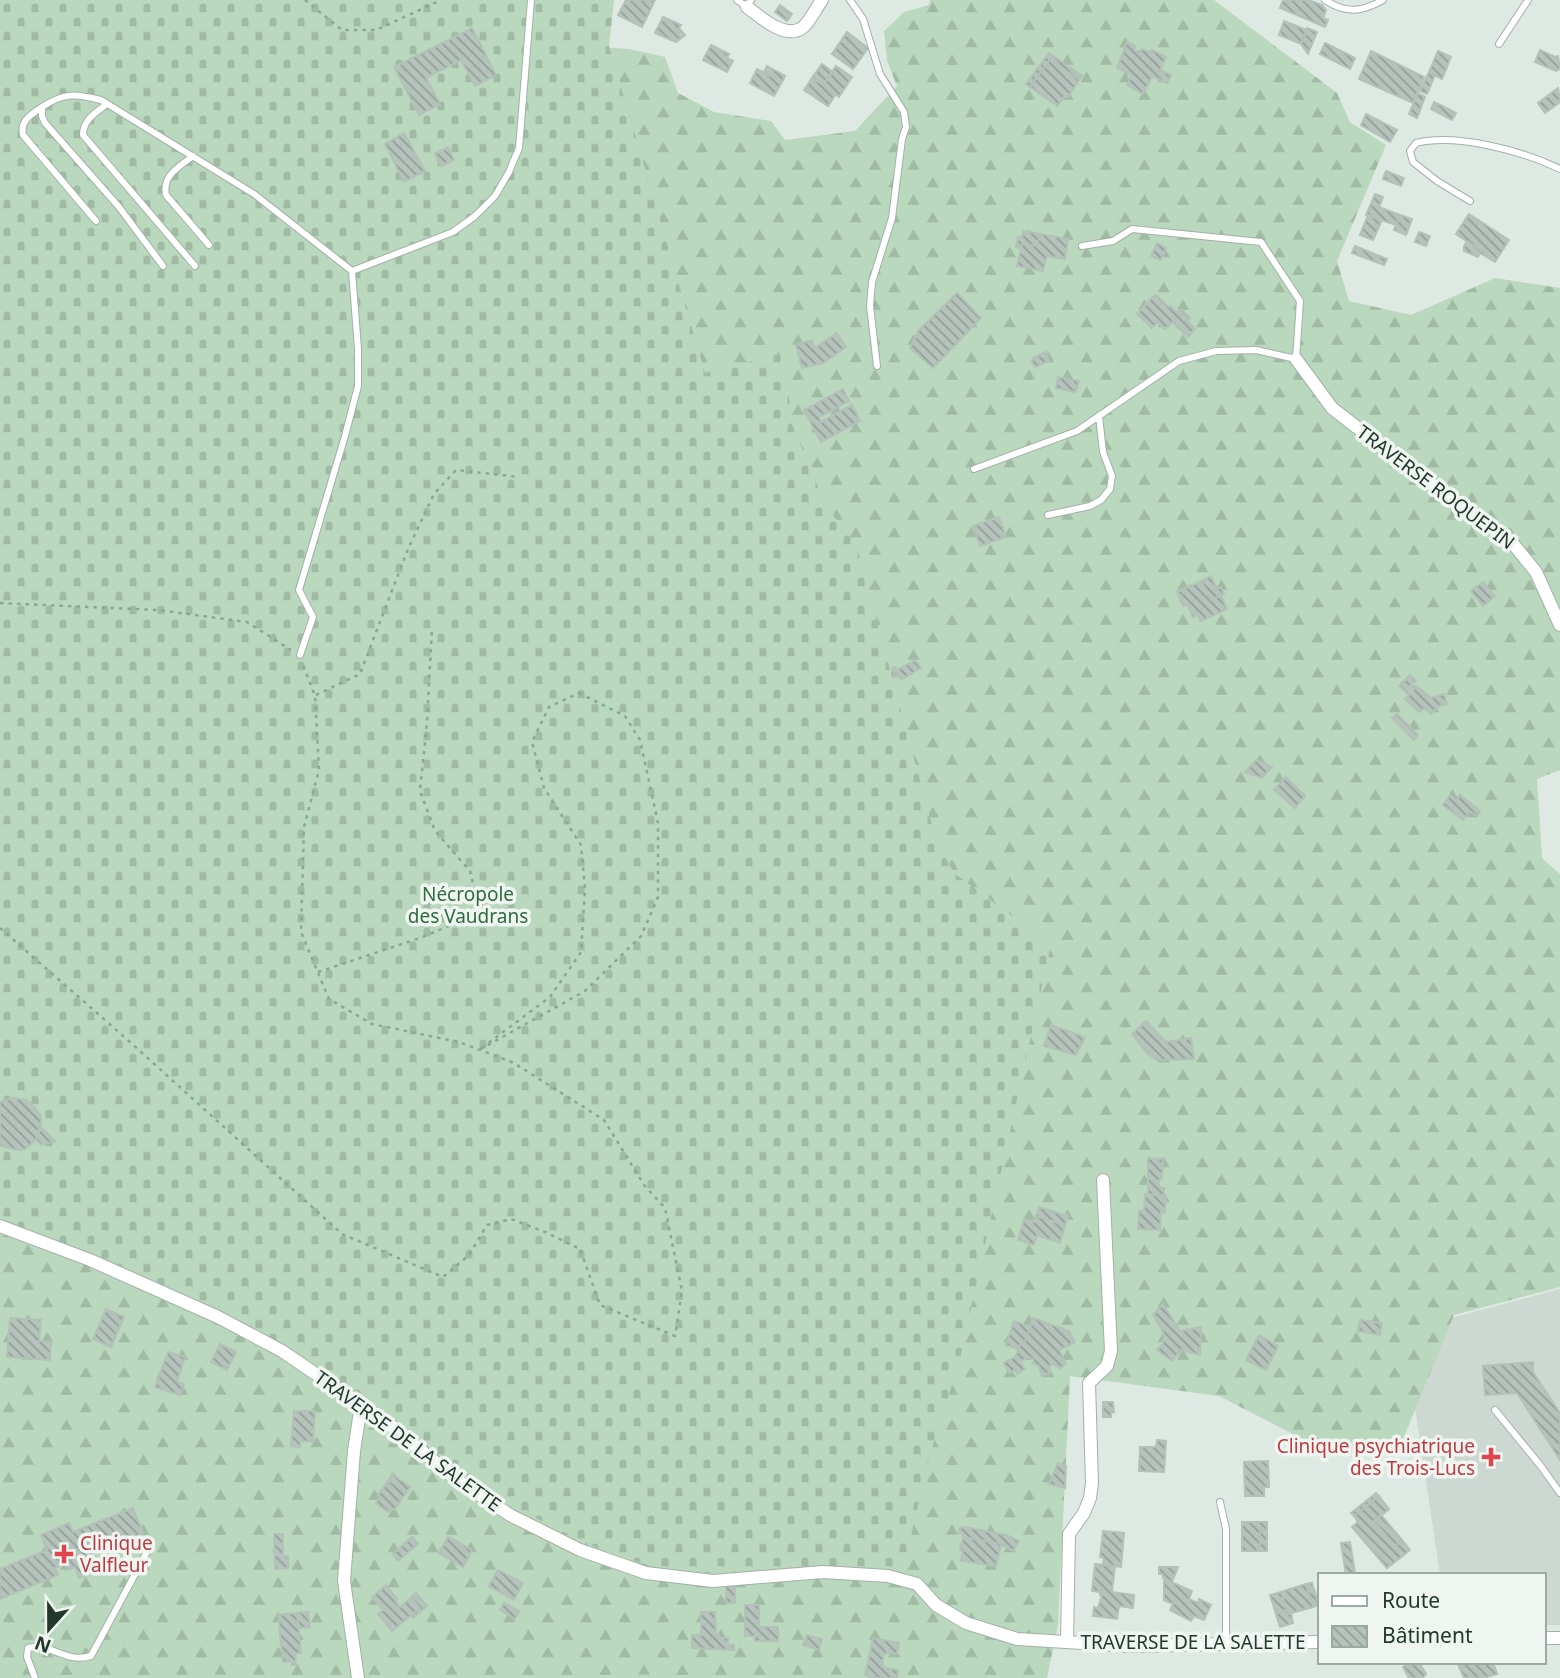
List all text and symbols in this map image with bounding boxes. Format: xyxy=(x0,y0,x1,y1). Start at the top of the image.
street label: TRAVERSE ROQUEPIN xyxy=(1352,419,1520,555)
park label: Nécropole des Vaudrans xyxy=(408,881,528,929)
street label: TRAVERSE DE LA SALETTE xyxy=(309,1364,507,1518)
place label: Clinique psychiatrique des Trois-Lucs xyxy=(1277,1433,1475,1481)
marker: Clinique psychiatrique des Trois-Lucs xyxy=(1481,1447,1501,1467)
place label: Clinique Valfleur xyxy=(80,1530,153,1578)
marker: Clinique Valfleur xyxy=(54,1544,74,1564)
legend xyxy=(1318,1573,1546,1664)
text: Route xyxy=(1382,1586,1440,1614)
north arrow xyxy=(14,1594,84,1664)
text: Bâtiment xyxy=(1382,1621,1473,1649)
street label: TRAVERSE DE LA SALETTE xyxy=(1080,1629,1306,1655)
text: N xyxy=(31,1630,55,1660)

